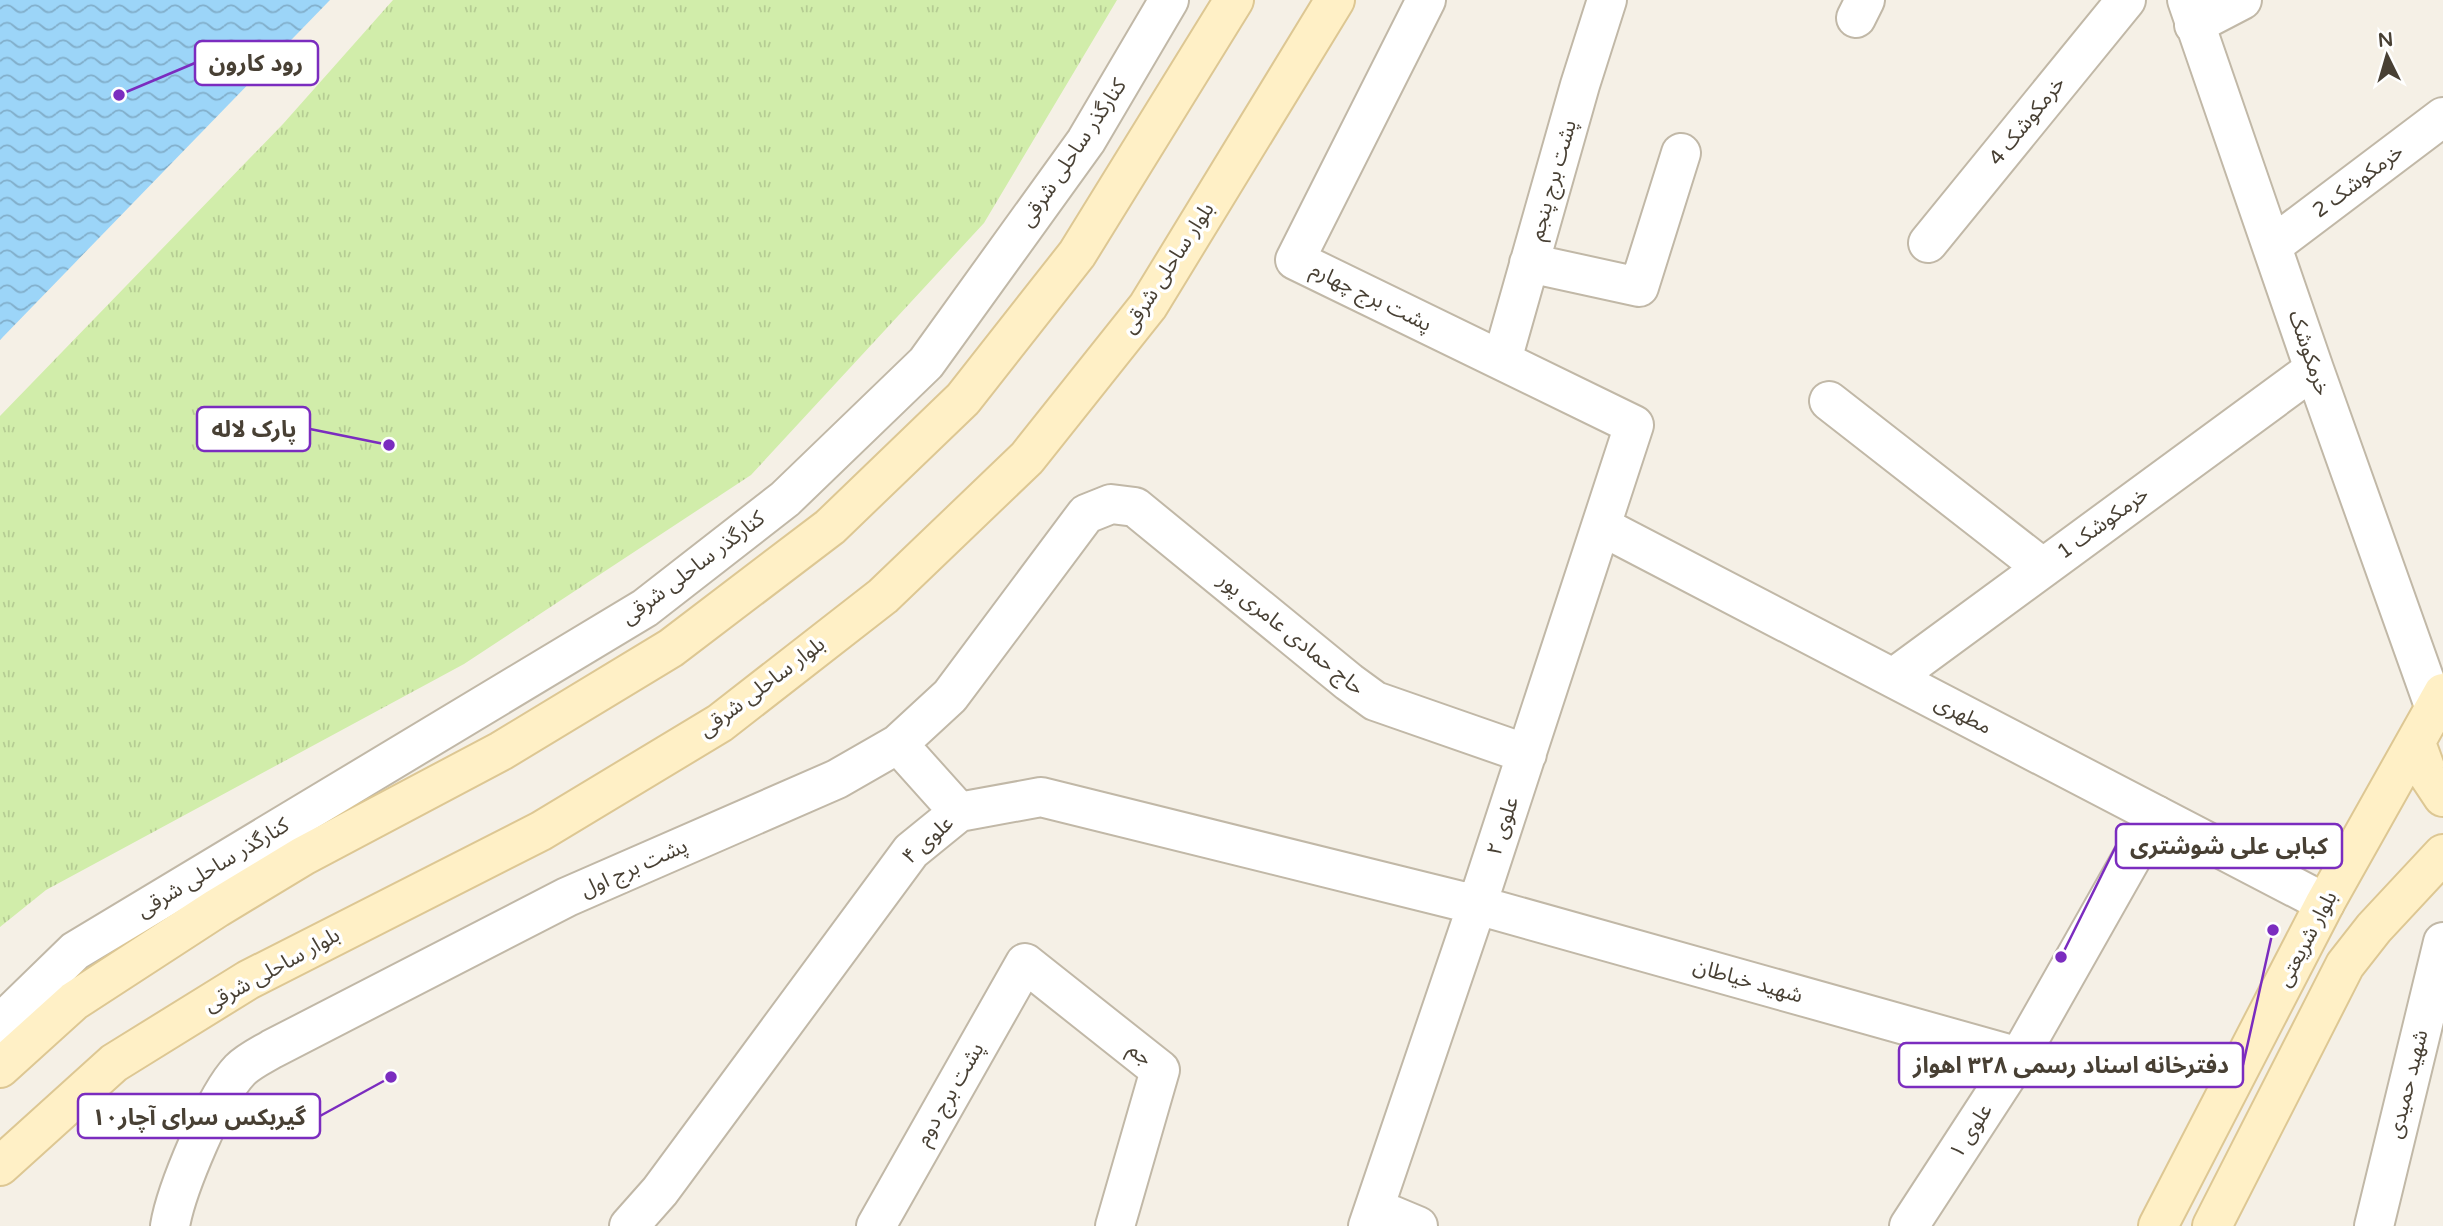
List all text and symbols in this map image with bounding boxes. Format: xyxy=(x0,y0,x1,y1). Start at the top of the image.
north arrow xyxy=(2352,21,2422,91)
text: N xyxy=(2377,28,2394,52)
callout: رود کارون xyxy=(195,41,318,85)
text: رود کارون xyxy=(209,50,303,78)
street label: خرمکوشک 4 xyxy=(1984,72,2070,170)
street label: کنارگذر ساحلی شرقی xyxy=(1014,74,1132,232)
street label: پشت برج پنجم xyxy=(1524,117,1584,244)
street label: خرمکوشک 2 xyxy=(2308,139,2408,223)
street label: بلوار ساحلی شرقی xyxy=(1116,198,1220,338)
street label: پشت برج چهارم xyxy=(1305,257,1436,340)
street label: خرمکوشک xyxy=(2283,307,2335,399)
callout: پارک لاله xyxy=(197,407,310,451)
text: پارک لاله xyxy=(211,416,297,445)
street label: خرمکوشک 1 xyxy=(2052,481,2154,565)
street label: کنارگذر ساحلی شرقی xyxy=(616,506,770,630)
street label: حاج حمادی عامری پور xyxy=(1211,567,1369,702)
street label: بلوار ساحلی شرقی xyxy=(694,632,830,742)
street label: مطهری xyxy=(1930,690,1996,740)
street label: علوی ۲ xyxy=(1482,794,1524,858)
street label: علوی ۴ xyxy=(897,811,959,869)
street label: کنارگذر ساحلی شرقی xyxy=(132,813,294,923)
callout: کبابی علی شوشتری xyxy=(2116,824,2342,868)
street label: پشت برج اول xyxy=(577,833,692,905)
text: کبابی علی شوشتری xyxy=(2130,833,2328,861)
street label: بلوار شریعتی xyxy=(2271,887,2343,991)
street label: بلوار ساحلی شرقی xyxy=(200,922,344,1018)
street label: شهید خیاطان xyxy=(1690,953,1806,1009)
street label: شهید حمیدی xyxy=(2382,1027,2434,1141)
street label: جم xyxy=(1122,1037,1157,1073)
street label: پشت برج دوم xyxy=(910,1038,992,1152)
callout: دفترخانه اسناد رسمی ۳۲۸ اهواز xyxy=(1899,1043,2243,1087)
text: دفترخانه اسناد رسمی ۳۲۸ اهواز xyxy=(1912,1052,2229,1080)
callout: گیربکس سرای آچار۱۰ xyxy=(78,1094,320,1138)
street label: علوی ۱ xyxy=(1944,1099,1998,1163)
text: گیربکس سرای آچار۱۰ xyxy=(92,1104,307,1133)

